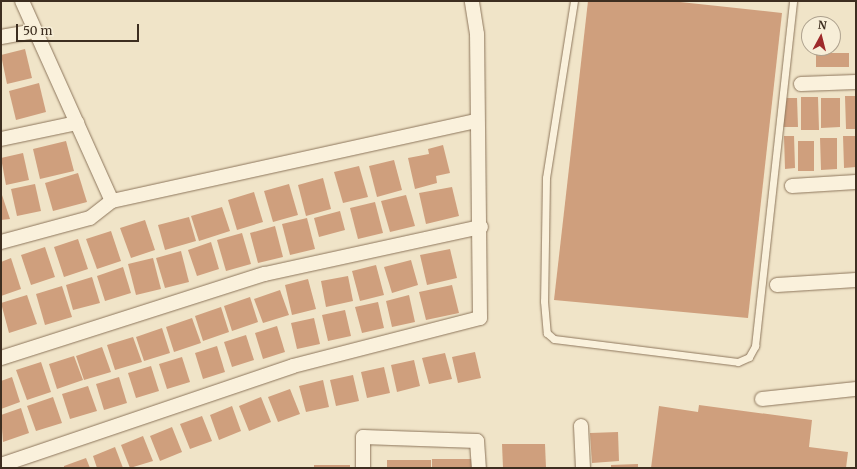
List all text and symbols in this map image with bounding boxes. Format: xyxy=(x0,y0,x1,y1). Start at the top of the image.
scale bar xyxy=(18,16,141,42)
north arrow xyxy=(801,16,841,56)
text: N xyxy=(817,18,828,33)
text: 50 m xyxy=(23,23,52,38)

